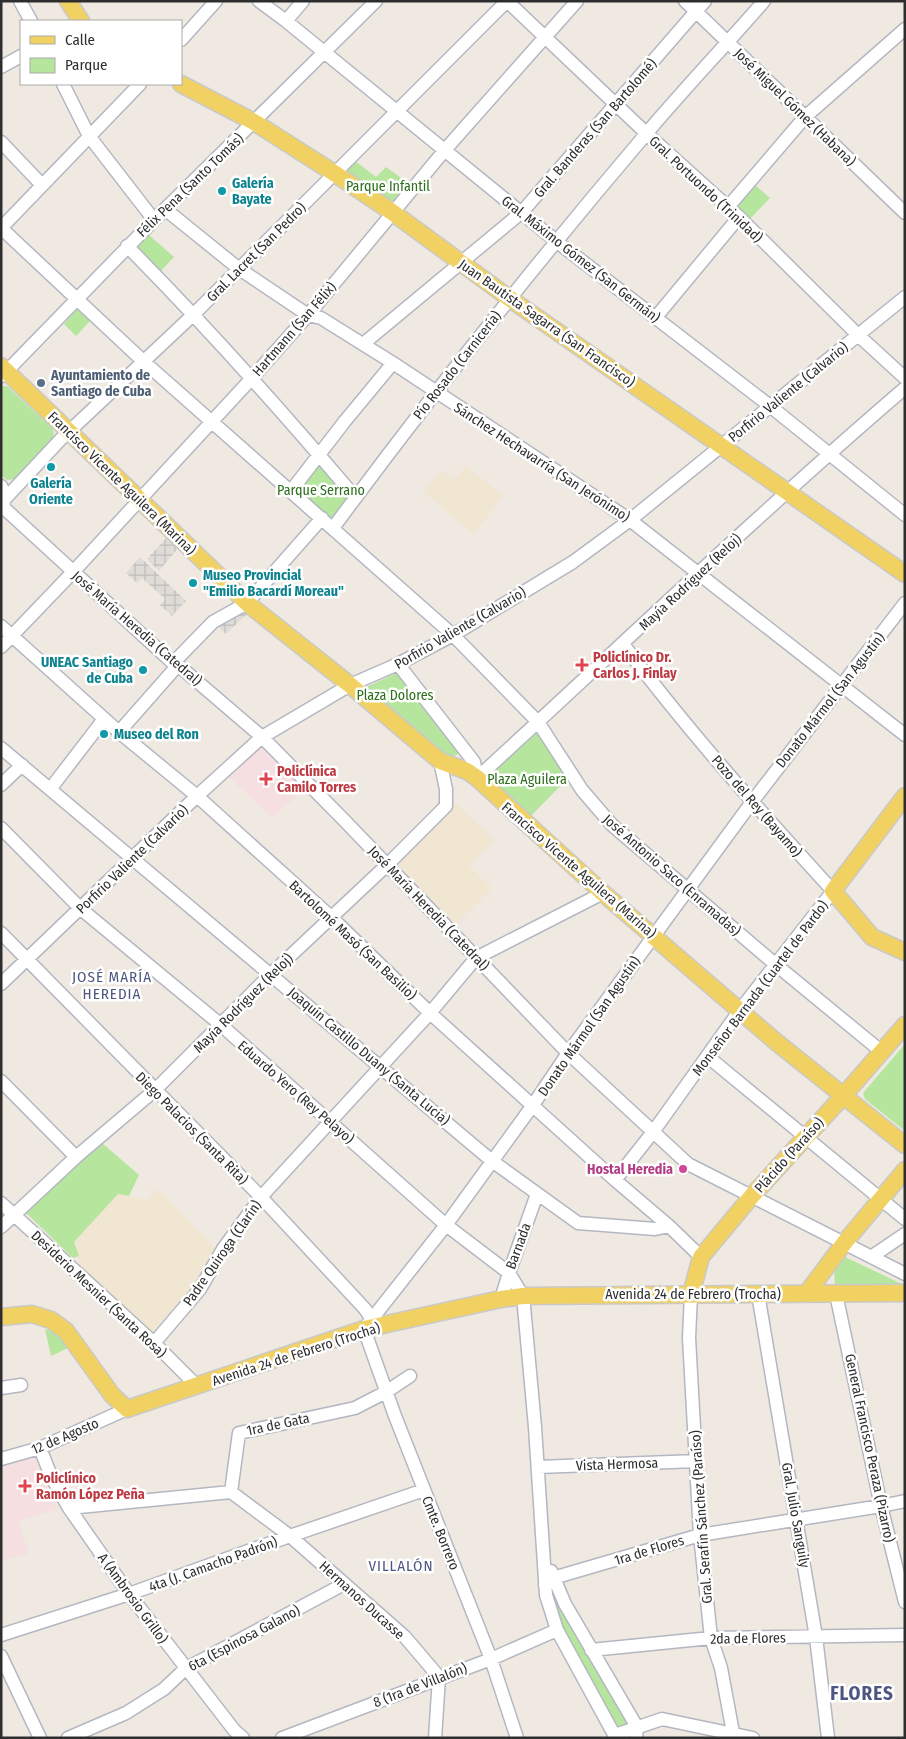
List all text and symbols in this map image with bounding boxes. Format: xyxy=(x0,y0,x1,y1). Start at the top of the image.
legend xyxy=(20,20,182,85)
text: Calle xyxy=(65,31,95,49)
street label: José Miguel Gómez (Habana) xyxy=(730,45,859,170)
street label: Gral. Banderas (San Bartolomé) xyxy=(530,55,660,201)
text: Parque xyxy=(65,56,108,74)
street label: Félix Pena (Santo Tomás) xyxy=(134,130,247,241)
street label: Gral. Portuondo (Trinidad) xyxy=(645,132,766,246)
place label: Galería Bayate xyxy=(232,175,274,208)
park label: Parque Infantil xyxy=(346,178,430,195)
marker: Galería Bayate xyxy=(216,185,228,197)
street label: Gral. Máximo Gómez (San Germán) xyxy=(498,192,663,327)
street label: Gral. Lacret (San Pedro) xyxy=(203,199,310,306)
street label: Juan Bautista Sagarra (San Francisco) xyxy=(455,256,638,391)
street label: Hartmann (San Félix) xyxy=(249,279,340,380)
street label: Pío Rosado (Carnicería) xyxy=(410,308,505,423)
street label: Porfirio Valiente (Calvario) xyxy=(725,339,852,446)
place label: Ayuntamiento de Santiago de Cuba xyxy=(50,367,151,400)
marker: Ayuntamiento de Santiago de Cuba xyxy=(35,377,47,389)
street label: Sánchez Hechavarría (San Jerónimo) xyxy=(451,399,633,526)
street label: Francisco Vicente Aguilera (Marina) xyxy=(44,408,199,559)
marker: Galería Oriente xyxy=(45,461,57,473)
place label: Galería Oriente xyxy=(29,475,73,508)
park label: Parque Serrano xyxy=(277,482,365,499)
street label: Mayía Rodríguez (Reloj) xyxy=(636,531,745,634)
street label: José María Heredia (Catedral) xyxy=(68,567,205,689)
place label: Museo Provincial "Emilio Bacardí Moreau" xyxy=(203,567,344,600)
marker: Museo Provincial "Emilio Bacardí Moreau" xyxy=(187,577,199,589)
street label: Porfirio Valiente (Calvario) xyxy=(391,584,529,673)
street label: Donato Mármol (San Agustín) xyxy=(772,629,888,771)
place label: Policlínico Dr. Carlos J. Finlay xyxy=(593,649,677,682)
place label: UNEAC Santiago de Cuba xyxy=(41,654,134,687)
marker: Policlínico Dr. Carlos J. Finlay xyxy=(575,658,589,672)
marker: UNEAC Santiago de Cuba xyxy=(137,664,149,676)
park label: Plaza Dolores xyxy=(356,687,434,704)
place label: Museo del Ron xyxy=(114,726,199,743)
marker: Museo del Ron xyxy=(98,728,110,740)
street label: Pozo del Rey (Bayamo) xyxy=(708,752,805,861)
place label: Policlínica Camilo Torres xyxy=(277,763,356,796)
park label: Plaza Aguilera xyxy=(487,771,567,788)
marker: Policlínica Camilo Torres xyxy=(259,772,273,786)
street label: Francisco Vicente Aguilera (Marina) xyxy=(498,799,659,942)
street label: Porfirio Valiente (Calvario) xyxy=(73,801,192,917)
street label: José Antonio Saco (Enramadas) xyxy=(599,811,744,940)
street label: José María Heredia (Catedral) xyxy=(365,843,493,974)
street label: Bartolomé Masó (San Basilio) xyxy=(286,877,420,1004)
street label: Monseñor Barnada (Cuartel de Pardo) xyxy=(689,897,832,1079)
street label: Mayía Rodríguez (Reloj) xyxy=(190,950,297,1057)
street label: Donato Mármol (San Agustín) xyxy=(535,953,644,1100)
district label: JOSÉ MARÍA HEREDIA xyxy=(72,968,152,1003)
street label: Joaquín Castillo Duany (Santa Lucía) xyxy=(284,984,453,1129)
street label: Eduardo Yero (Rey Pelayo) xyxy=(234,1037,357,1148)
street label: Diego Palacios (Santa Rita) xyxy=(132,1069,251,1188)
street label: Plácido (Paraíso) xyxy=(751,1114,828,1196)
place label: Hostal Heredia xyxy=(587,1161,673,1178)
marker: Hostal Heredia xyxy=(677,1163,689,1175)
street label: Padre Quiroga (Clarín) xyxy=(180,1197,265,1309)
street label: Barnada xyxy=(502,1221,535,1272)
street label: Desiderio Mesnier (Santa Rosa) xyxy=(28,1227,170,1361)
street label: Avenida 24 de Febrero (Trocha) xyxy=(605,1286,781,1303)
street label: Avenida 24 de Febrero (Trocha) xyxy=(210,1319,382,1390)
street label: General Francisco Peraza (Pizarro) xyxy=(841,1352,898,1544)
street label: 1ra de Gata xyxy=(245,1409,311,1439)
street label: 12 de Agosto xyxy=(29,1415,101,1458)
street label: Gral. Serafín Sánchez (Paraíso) xyxy=(687,1430,716,1604)
street label: Vista Hermosa xyxy=(576,1455,659,1474)
street label: Gral. Julio Sanguily xyxy=(778,1461,813,1570)
place label: Policlínico Ramón López Peña xyxy=(36,1470,145,1503)
marker: Policlínico Ramón López Peña xyxy=(18,1479,32,1493)
street label: Cmte. Borrero xyxy=(418,1494,463,1573)
street label: 1ra de Flores xyxy=(612,1532,686,1569)
street label: 4ta (J. Camacho Padrón) xyxy=(147,1533,280,1596)
street label: A (Ambrosio Grillo) xyxy=(94,1550,171,1647)
district label: VILLALÓN xyxy=(368,1557,434,1575)
street label: Hermanos Ducasse xyxy=(316,1558,408,1643)
street label: 6ta (Espinosa Galano) xyxy=(185,1602,303,1675)
street label: 2da de Flores xyxy=(710,1629,786,1648)
street label: 8 (1ra de Villalón) xyxy=(371,1660,469,1711)
district label: FLORES xyxy=(830,1682,894,1705)

